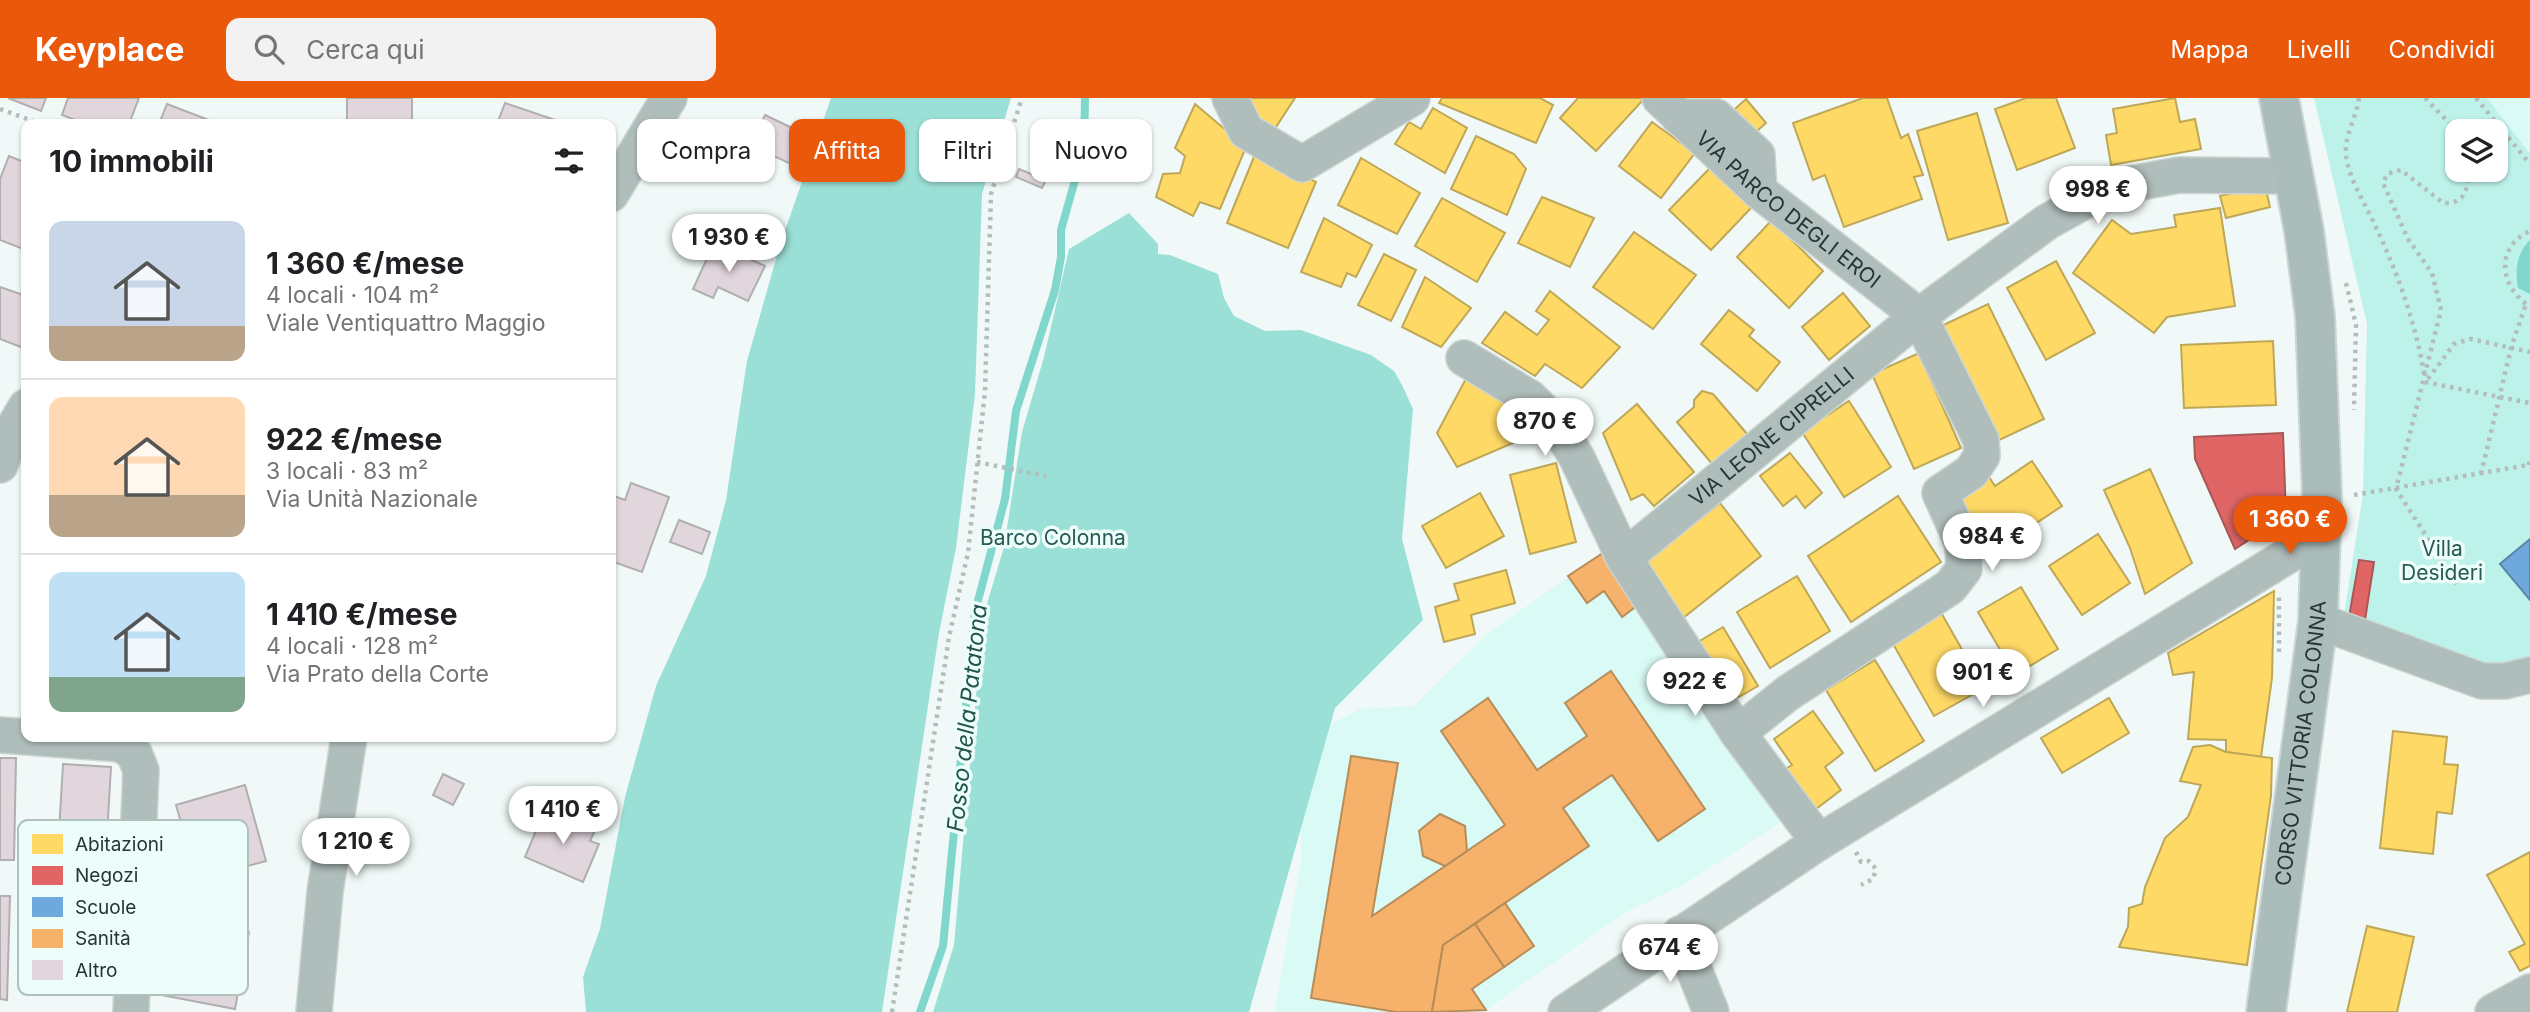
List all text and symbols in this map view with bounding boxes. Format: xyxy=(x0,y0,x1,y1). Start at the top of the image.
search box xyxy=(226,18,716,81)
text: Keyplace xyxy=(35,29,184,69)
icon: search xyxy=(250,30,288,68)
text: Cerca qui xyxy=(306,34,424,65)
text: Mappa xyxy=(2170,35,2249,64)
text: Livelli xyxy=(2287,35,2351,64)
text: Condividi xyxy=(2389,35,2495,64)
chip: Compra xyxy=(637,119,775,182)
chip: Affitta xyxy=(789,119,905,182)
chip: Filtri xyxy=(919,119,1016,182)
chip: Nuovo xyxy=(1030,119,1152,182)
map controls xyxy=(2445,119,2508,182)
button: layers xyxy=(2445,119,2508,182)
street label: VIA PARCO DEGLI EROI xyxy=(1691,125,1886,293)
icon: filters xyxy=(550,142,588,180)
text: 10 immobili xyxy=(49,143,214,179)
pin: 998 € xyxy=(2049,166,2147,226)
text: 998 € xyxy=(2065,175,2131,203)
pin: 1 930 € xyxy=(664,214,794,274)
text: 1 930 € xyxy=(688,223,770,251)
text: 1 360 €/mese xyxy=(266,245,464,281)
icon: home xyxy=(105,249,189,333)
text: 4 locali · 104 m² xyxy=(266,281,439,309)
text: Viale Ventiquattro Maggio xyxy=(266,309,545,337)
street label: VIA LEONE CIPRELLI xyxy=(1684,362,1859,511)
pin: 870 € xyxy=(1496,398,1594,458)
text: 870 € xyxy=(1513,407,1577,435)
text: 922 €/mese xyxy=(266,421,442,457)
icon: home xyxy=(105,425,189,509)
text: 3 locali · 83 m² xyxy=(266,457,428,485)
text: Via Unità Nazionale xyxy=(266,485,478,513)
pin: 1 360 € xyxy=(2225,496,2355,556)
text: 1 360 € xyxy=(2249,505,2331,533)
pin: 984 € xyxy=(1943,514,2041,573)
text: 984 € xyxy=(1959,522,2025,550)
park label: Barco Colonna xyxy=(980,525,1126,550)
park label: Villa Desideri xyxy=(2401,536,2483,585)
text: 1 410 €/mese xyxy=(266,596,458,632)
icon: home xyxy=(105,600,189,684)
street label: CORSO VITTORIA COLONNA xyxy=(2270,600,2331,887)
water label: Fosso della Patatona xyxy=(941,603,993,833)
text: 4 locali · 128 m² xyxy=(266,632,438,660)
pin: 901 € xyxy=(1934,650,2032,709)
pin: 922 € xyxy=(1646,658,1744,718)
text: 901 € xyxy=(1952,658,2014,686)
text: Via Prato della Corte xyxy=(266,660,489,688)
text: 922 € xyxy=(1662,667,1728,695)
pin: 1 410 € xyxy=(498,786,628,846)
text: 1 410 € xyxy=(525,795,601,823)
pin: 1 210 € xyxy=(291,818,421,878)
legend xyxy=(18,820,248,995)
text: 1 210 € xyxy=(318,827,394,855)
text: Abitazioni xyxy=(75,833,164,856)
text: Negozi xyxy=(75,864,138,887)
text: Scuole xyxy=(75,896,136,919)
pin: 674 € xyxy=(1621,924,1719,984)
text: Sanità xyxy=(75,927,131,950)
text: 674 € xyxy=(1638,933,1702,961)
text: Altro xyxy=(75,959,117,982)

